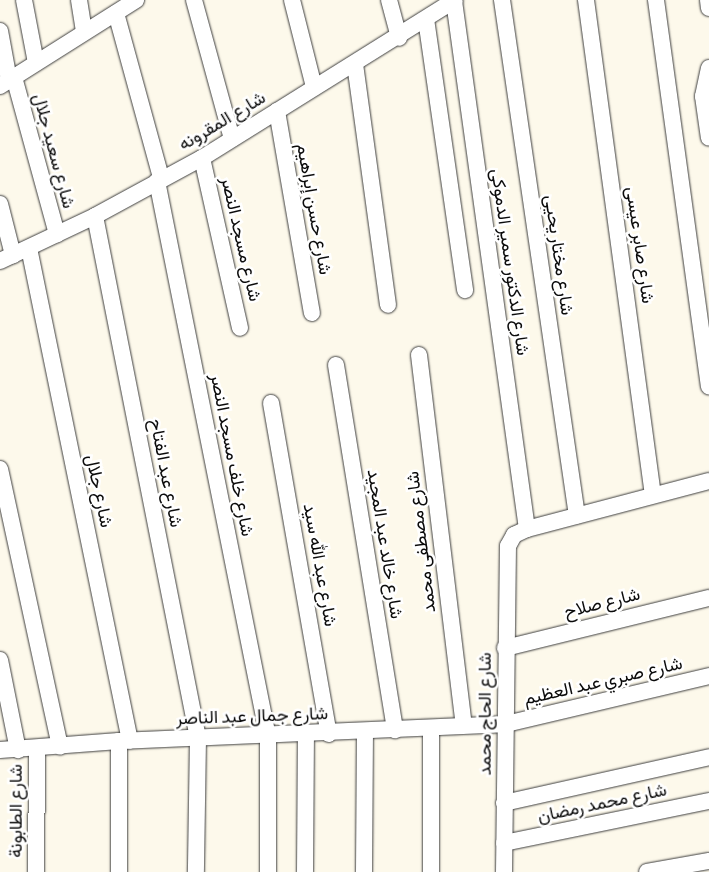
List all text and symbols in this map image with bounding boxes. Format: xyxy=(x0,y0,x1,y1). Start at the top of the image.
street label: شارع المقرونه xyxy=(175,87,269,155)
street label: شارع سعيد جلال xyxy=(28,91,80,211)
street label: شارع حسن إبراهيم xyxy=(292,142,336,276)
street label: شارع الدكتور سمير الدموكى xyxy=(486,167,534,357)
street label: شارع مسجد النصر xyxy=(216,174,266,304)
street label: شارع صابر عيسى xyxy=(621,185,659,305)
street label: شارع مختار يحيى xyxy=(540,194,578,316)
street label: شارع خلف مسجد النصر xyxy=(206,372,258,538)
street label: شارع عبد الفتاح xyxy=(145,417,187,529)
street label: شارع جلال xyxy=(81,453,117,529)
street label: شارع خالد عبد المجيد xyxy=(363,468,407,620)
street label: شارع مصطفى محمد xyxy=(402,470,440,614)
street label: شارع عبد الله سيد xyxy=(299,502,341,628)
street label: شارع صلاح xyxy=(562,583,642,623)
street label: شارع الحاج محمد xyxy=(474,652,496,776)
street label: شارع صبري عبد العظيم xyxy=(522,652,684,710)
street label: شارع جمال عبد الناصر xyxy=(176,703,328,729)
street label: شارع الطابونة xyxy=(5,764,27,858)
street label: شارع محمد رمضان xyxy=(535,779,669,827)

